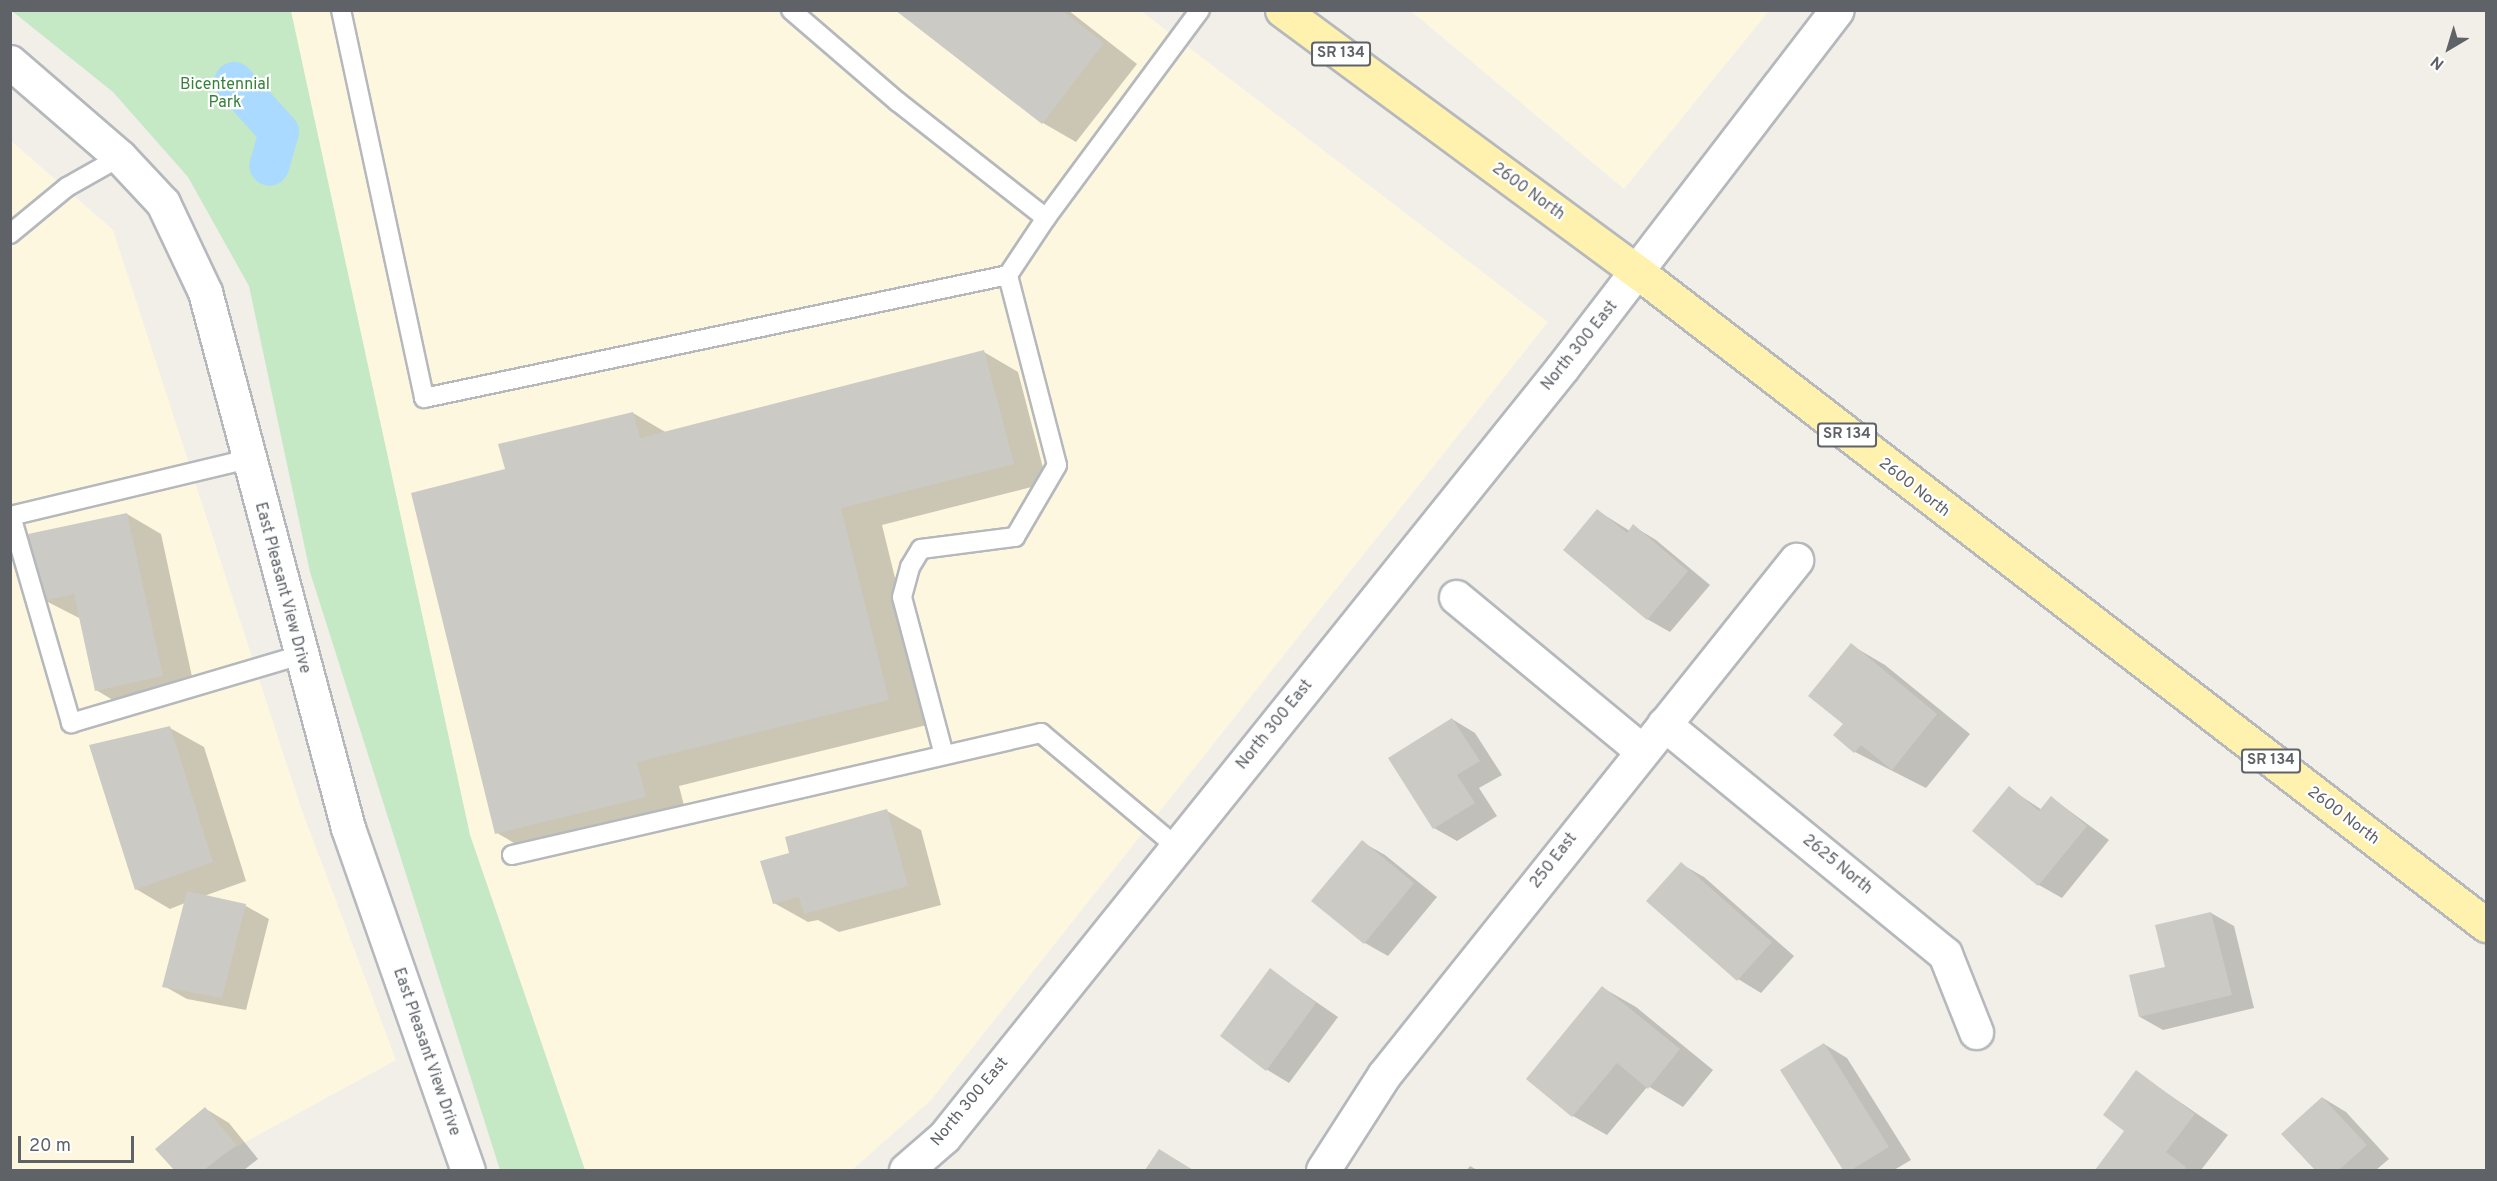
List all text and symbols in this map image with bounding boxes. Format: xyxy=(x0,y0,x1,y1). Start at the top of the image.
north arrow xyxy=(2419,18,2479,78)
road number: SR 134 xyxy=(1311,42,1371,66)
text: N xyxy=(2427,51,2449,74)
park label: Bicentennial Park xyxy=(180,75,270,113)
street label: 2600 North xyxy=(1488,159,1568,225)
street label: North 300 East xyxy=(1538,297,1622,395)
road number: SR 134 xyxy=(1817,423,1877,447)
street label: 2600 North xyxy=(1875,454,1953,522)
street label: East Pleasant View Drive xyxy=(250,500,314,676)
street label: North 300 East xyxy=(1233,676,1317,774)
road number: SR 134 xyxy=(2241,749,2301,773)
street label: 2600 North xyxy=(2303,783,2383,849)
street label: 250 East xyxy=(1526,829,1582,893)
street label: 2625 North xyxy=(1798,831,1876,899)
street label: East Pleasant View Drive xyxy=(388,965,464,1139)
street label: North 300 East xyxy=(927,1054,1013,1150)
scale bar xyxy=(21,1124,136,1162)
text: 20 m xyxy=(29,1135,71,1158)

